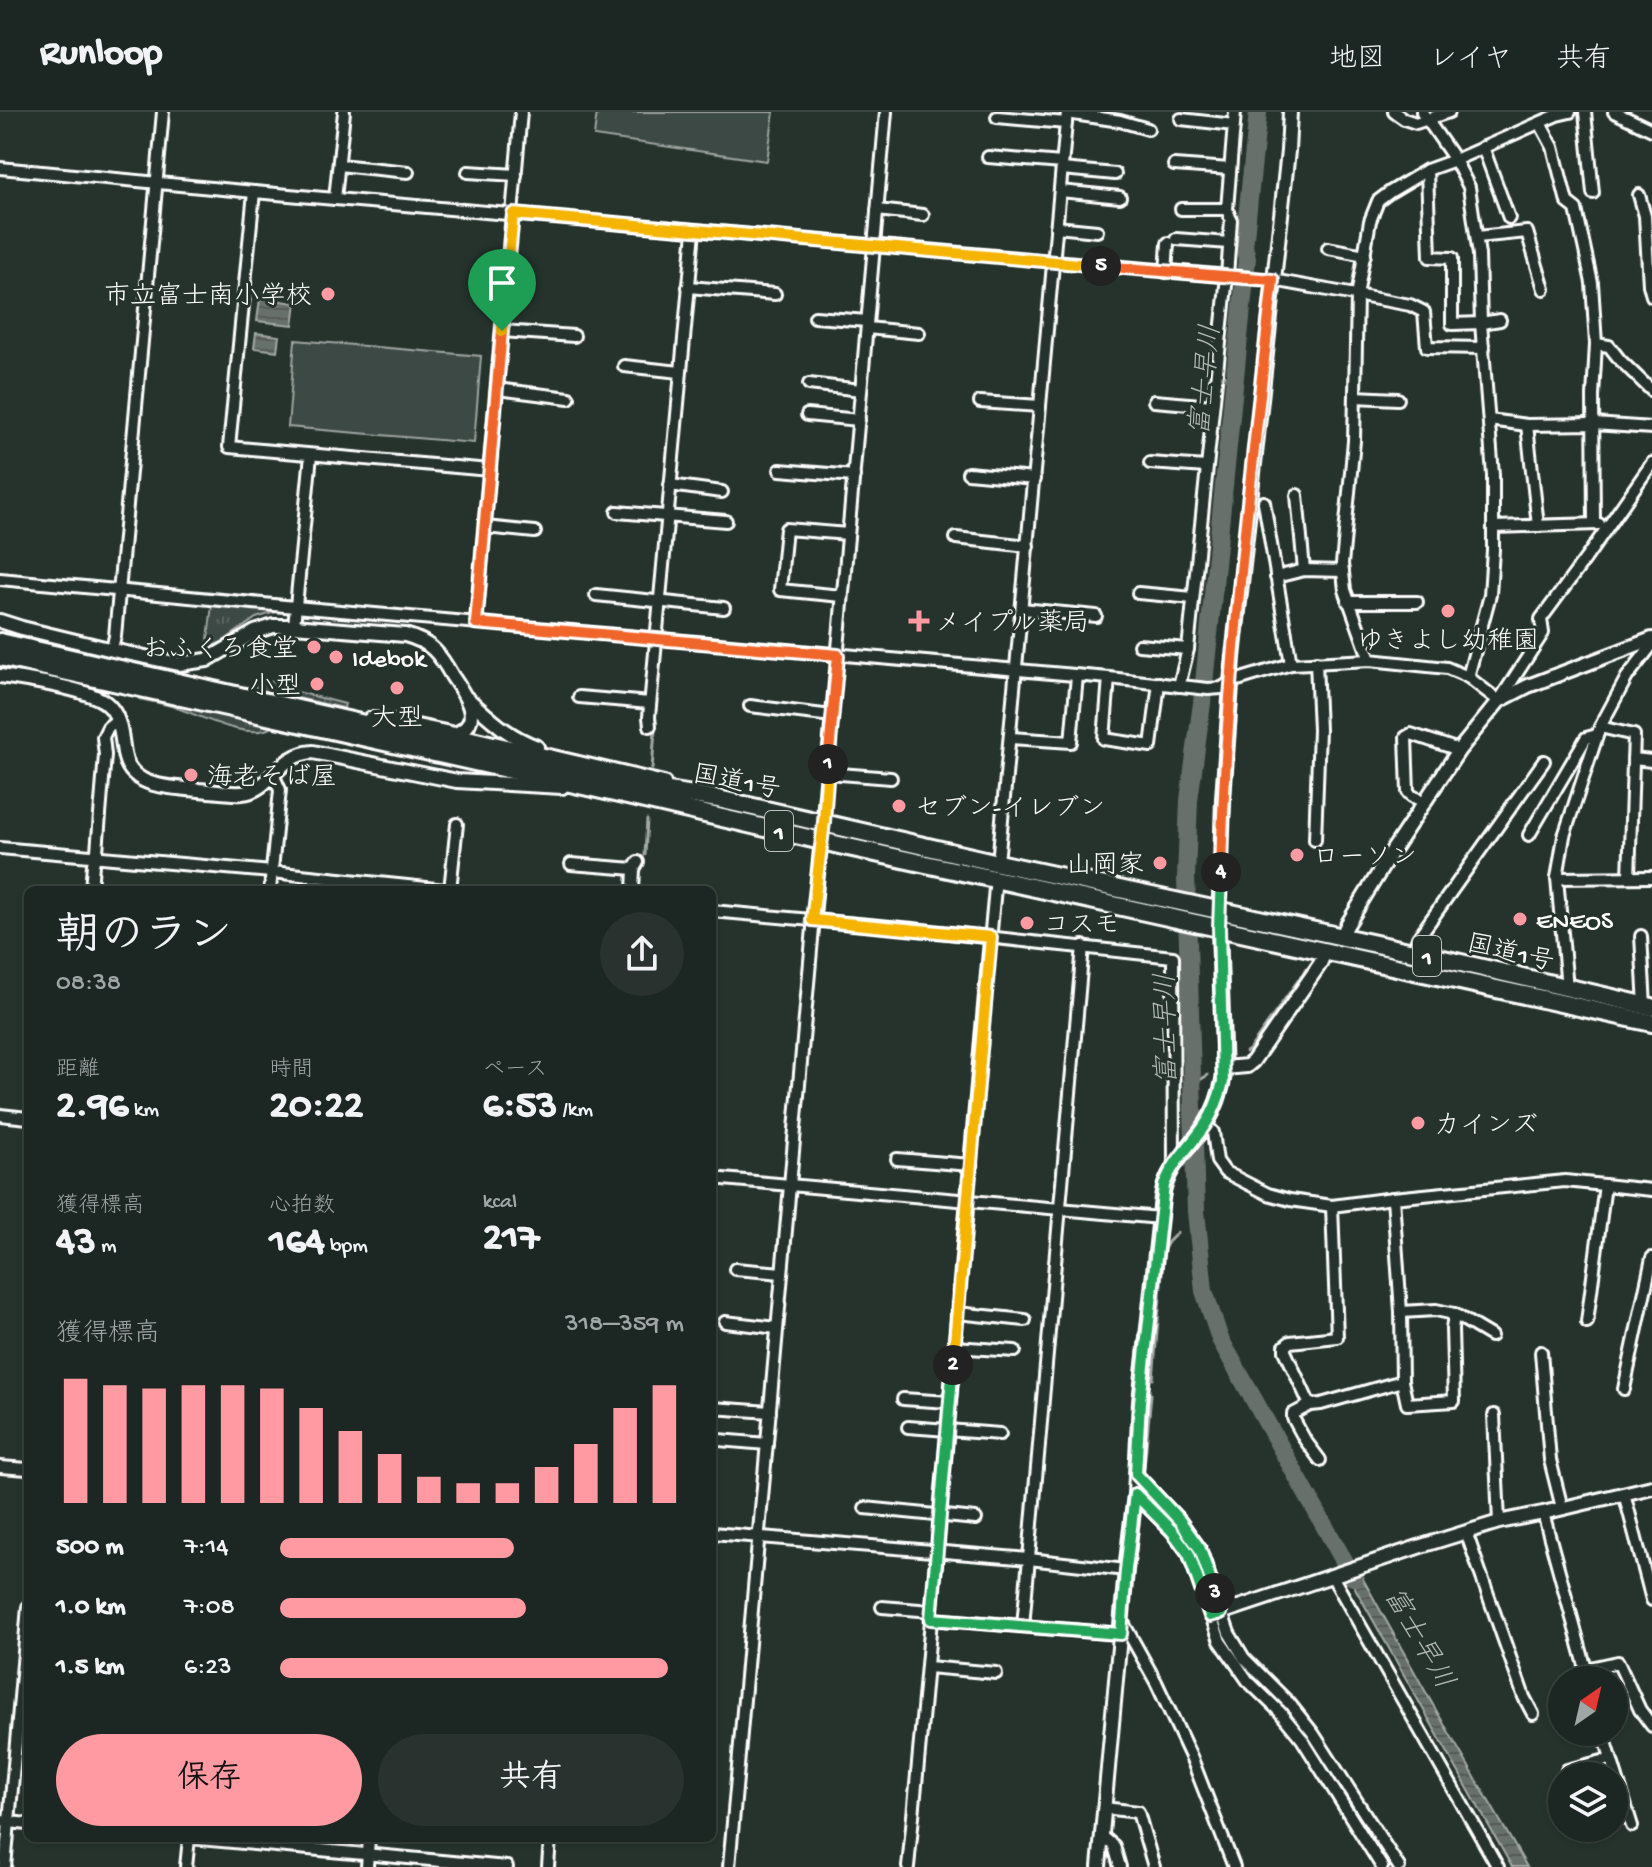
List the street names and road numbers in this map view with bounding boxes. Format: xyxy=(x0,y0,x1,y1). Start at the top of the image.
street label: 国道1号 xyxy=(690,760,783,808)
road number: 1 xyxy=(765,811,793,851)
street label: 国道1号 xyxy=(1463,929,1557,980)
road number: 1 xyxy=(1413,936,1441,976)

